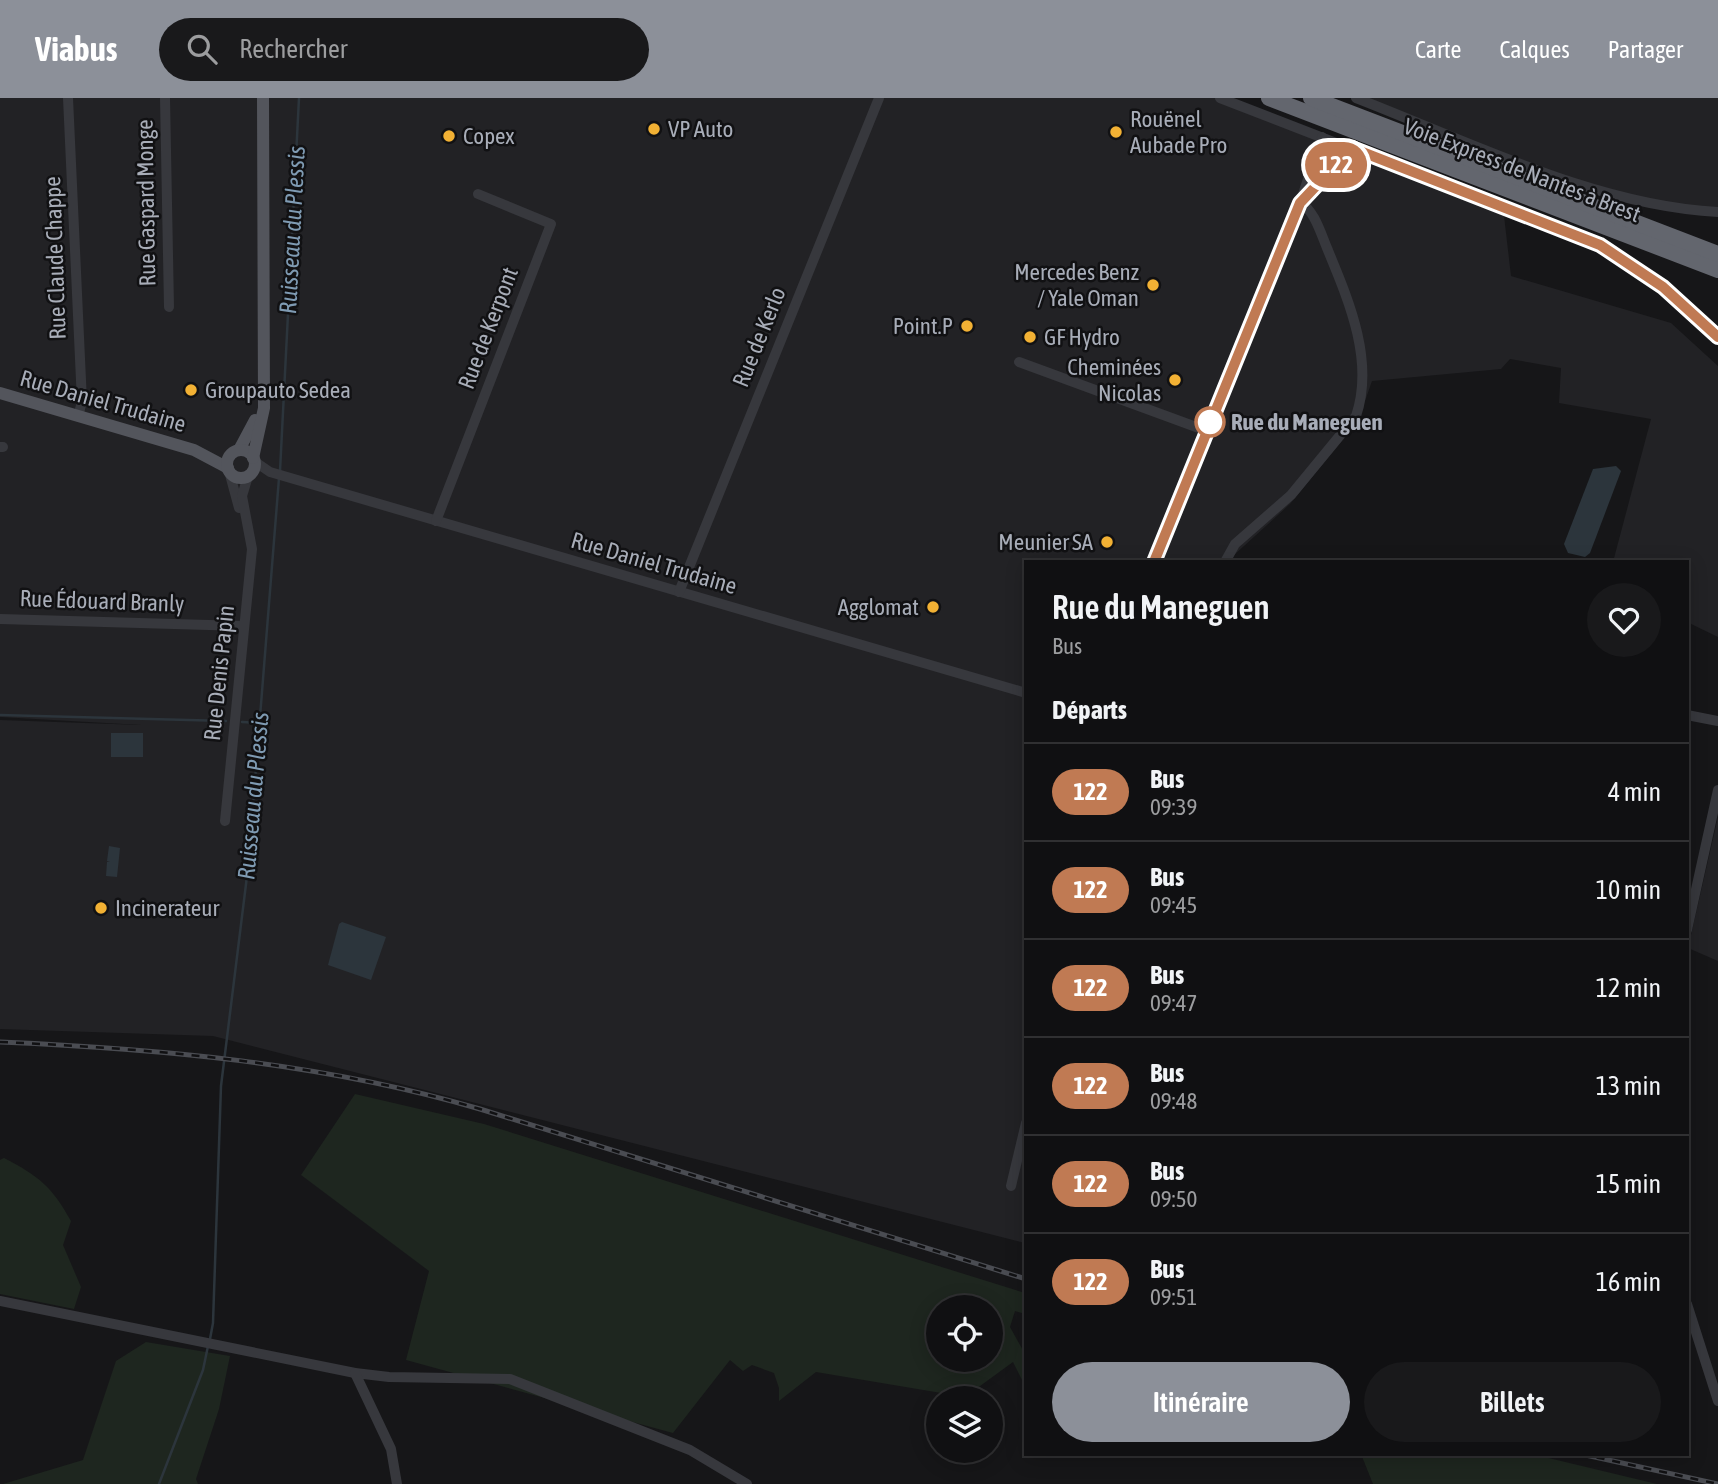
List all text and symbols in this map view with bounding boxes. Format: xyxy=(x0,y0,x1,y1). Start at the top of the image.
search box xyxy=(159,18,649,81)
text: Viabus xyxy=(35,30,117,68)
icon: search xyxy=(183,30,221,68)
text: Rechercher xyxy=(239,34,347,64)
text: Carte xyxy=(1415,36,1461,63)
text: Calques xyxy=(1499,36,1570,63)
text: Partager xyxy=(1608,36,1683,63)
place label: Rouënel Aubade Pro xyxy=(1130,106,1227,158)
street label: Voie Express de Nantes à Brest xyxy=(1400,113,1644,227)
place label: VP Auto xyxy=(668,116,733,142)
street label: Rue Gaspard Monge xyxy=(132,119,160,287)
marker: VP Auto xyxy=(646,121,662,137)
place label: Copex xyxy=(463,123,515,149)
marker: Rouënel Aubade Pro xyxy=(1108,124,1124,140)
marker: Copex xyxy=(441,128,457,144)
line badge: 122 xyxy=(1296,142,1376,188)
water label: Ruisseau du Plessis xyxy=(274,145,310,315)
text: 122 xyxy=(1319,151,1353,178)
street label: Rue Claude Chappe xyxy=(39,176,71,340)
place label: Mercedes Benz / Yale Oman xyxy=(1014,259,1139,311)
street label: Rue de Kerpont xyxy=(453,263,523,393)
marker: Mercedes Benz / Yale Oman xyxy=(1145,277,1161,293)
street label: Rue de Kerlo xyxy=(727,283,791,391)
place label: Point.P xyxy=(893,313,953,339)
marker: Point.P xyxy=(959,318,975,334)
place label: GF Hydro xyxy=(1044,324,1120,350)
marker: GF Hydro xyxy=(1022,329,1038,345)
place label: Cheminées Nicolas xyxy=(1067,354,1161,406)
street label: Rue Daniel Trudaine xyxy=(17,365,189,437)
marker: Cheminées Nicolas xyxy=(1167,372,1183,388)
place label: Groupauto Sedea xyxy=(205,377,351,403)
marker: Groupauto Sedea xyxy=(183,382,199,398)
marker: Rue du Maneguen xyxy=(1195,407,1225,437)
place label: Rue du Maneguen xyxy=(1231,409,1383,435)
street label: Rue Daniel Trudaine xyxy=(568,527,740,599)
place label: Meunier SA xyxy=(998,529,1094,555)
marker: Meunier SA xyxy=(1099,534,1115,550)
button: heart xyxy=(1587,583,1661,657)
street label: Rue Édouard Branly xyxy=(19,585,185,617)
text: Rue du Maneguen xyxy=(1052,588,1270,626)
place label: Agglomat xyxy=(838,594,919,620)
marker: Agglomat xyxy=(925,599,941,615)
street label: Rue Denis Papin xyxy=(199,604,239,742)
text: Bus xyxy=(1052,633,1082,659)
text: Départs xyxy=(1052,695,1127,725)
water label: Ruisseau du Plessis xyxy=(232,711,274,881)
text: Bus xyxy=(1150,764,1184,794)
text: 4 min xyxy=(1608,777,1661,807)
text: 122 xyxy=(1074,778,1107,805)
text: 09:39 xyxy=(1150,794,1197,820)
text: Bus xyxy=(1150,862,1184,892)
text: 10 min xyxy=(1596,875,1661,905)
text: 122 xyxy=(1074,876,1107,903)
text: 09:45 xyxy=(1150,892,1197,918)
place label: Incinerateur xyxy=(115,895,220,921)
marker: Incinerateur xyxy=(93,900,109,916)
text: Bus xyxy=(1150,960,1184,990)
text: 12 min xyxy=(1596,973,1661,1003)
text: 122 xyxy=(1074,974,1107,1001)
text: 09:47 xyxy=(1150,990,1197,1016)
text: Bus xyxy=(1150,1058,1184,1088)
text: 13 min xyxy=(1596,1071,1661,1101)
text: 122 xyxy=(1074,1072,1107,1099)
text: 09:48 xyxy=(1150,1088,1197,1114)
text: Bus xyxy=(1150,1156,1184,1186)
text: 15 min xyxy=(1596,1169,1661,1199)
text: 122 xyxy=(1074,1170,1107,1197)
text: 09:50 xyxy=(1150,1186,1197,1212)
text: Bus xyxy=(1150,1254,1184,1284)
text: 16 min xyxy=(1596,1267,1661,1297)
text: 122 xyxy=(1074,1268,1107,1295)
text: 09:51 xyxy=(1150,1284,1197,1310)
map controls xyxy=(926,1295,1003,1463)
button: locate xyxy=(926,1295,1003,1372)
button: Itinéraire xyxy=(1052,1362,1350,1442)
button: Billets xyxy=(1364,1362,1661,1442)
button: layers xyxy=(926,1386,1003,1463)

